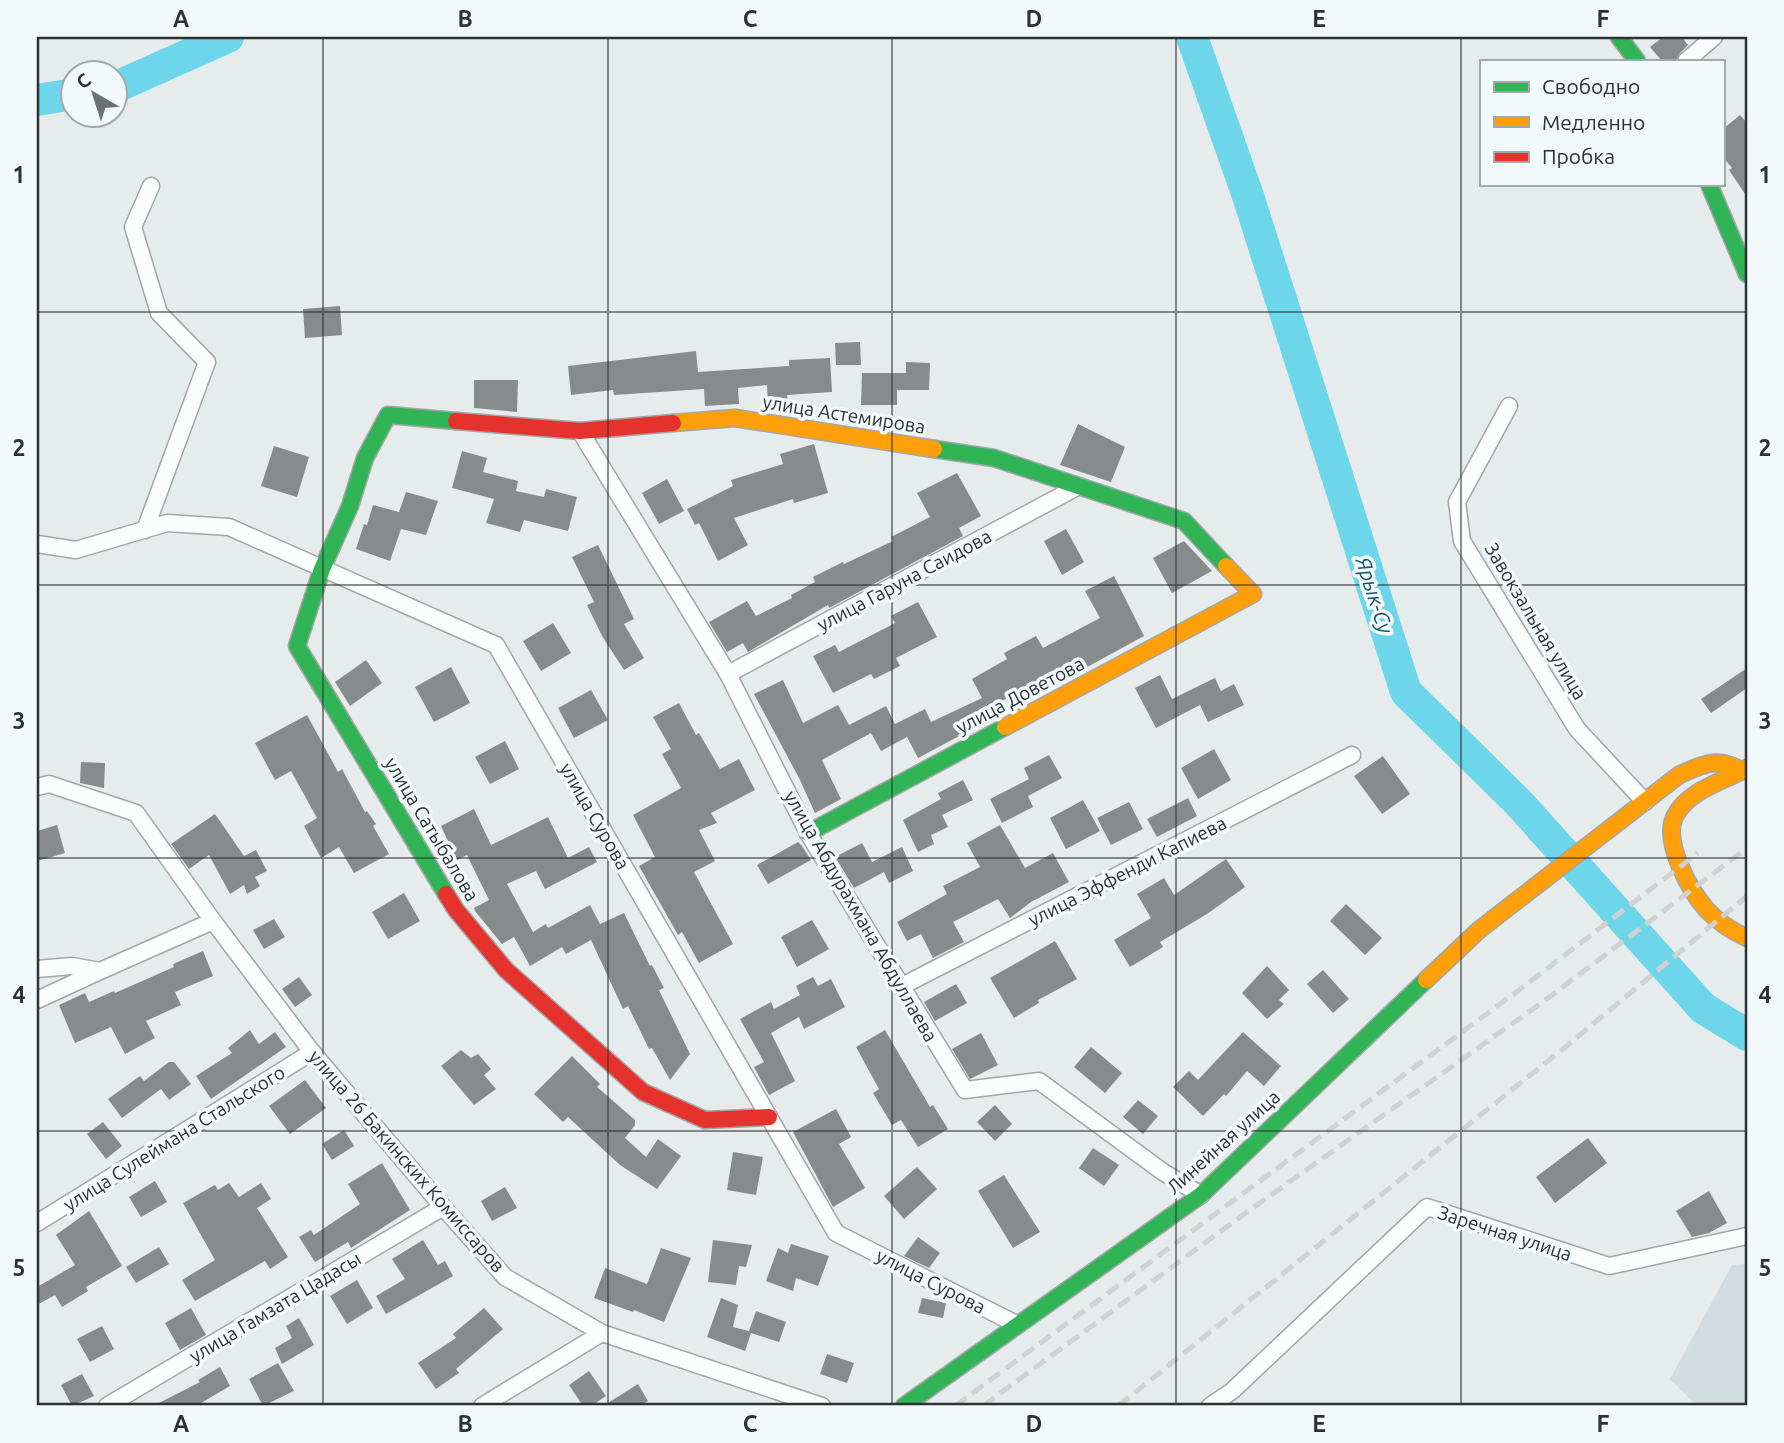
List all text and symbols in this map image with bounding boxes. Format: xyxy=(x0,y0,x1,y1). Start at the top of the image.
text: A xyxy=(173,6,189,31)
text: B xyxy=(457,6,473,31)
text: C xyxy=(743,6,758,31)
text: D xyxy=(1026,6,1042,31)
text: E xyxy=(1312,6,1326,31)
text: F xyxy=(1597,6,1610,31)
north arrow xyxy=(60,60,130,130)
legend xyxy=(1480,60,1724,186)
text: С xyxy=(72,68,95,93)
text: Свободно xyxy=(1542,74,1640,98)
text: Медленно xyxy=(1542,110,1645,134)
text: Пробка xyxy=(1542,144,1615,168)
text: 1 xyxy=(13,162,25,187)
text: 1 xyxy=(1759,162,1771,187)
street label: улица Астемирова xyxy=(761,390,927,438)
text: 2 xyxy=(13,435,25,460)
text: 2 xyxy=(1759,435,1771,460)
street label: улица Гаруна Саидова xyxy=(813,525,995,635)
street label: Завокзальная улица xyxy=(1480,539,1592,703)
water label: Ярык-Су xyxy=(1351,553,1399,637)
street label: улица Доветова xyxy=(952,652,1088,738)
text: 3 xyxy=(13,708,25,733)
text: 3 xyxy=(1759,708,1771,733)
street label: улица Сатыбалова xyxy=(380,753,484,905)
street label: улица Сурова xyxy=(556,759,634,873)
street label: улица Абдурахмана Абдуллаева xyxy=(780,786,942,1046)
street label: улица Эффенди Капиева xyxy=(1024,811,1230,931)
text: 4 xyxy=(13,982,26,1007)
text: 4 xyxy=(1759,982,1772,1007)
street label: улица 26 Бакинских Комиссаров xyxy=(304,1045,510,1277)
street label: улица Сулеймана Стальского xyxy=(59,1061,289,1215)
street label: Линейная улица xyxy=(1162,1085,1284,1199)
street label: Заречная улица xyxy=(1435,1201,1575,1265)
street label: улица Сурова xyxy=(873,1244,989,1318)
street label: улица Гамзата Цадасы xyxy=(185,1247,365,1367)
text: 5 xyxy=(13,1255,25,1280)
text: 5 xyxy=(1759,1255,1771,1280)
text: A xyxy=(173,1411,189,1436)
text: B xyxy=(457,1411,473,1436)
text: C xyxy=(743,1411,758,1436)
text: D xyxy=(1026,1411,1042,1436)
text: E xyxy=(1312,1411,1326,1436)
text: F xyxy=(1597,1411,1610,1436)

